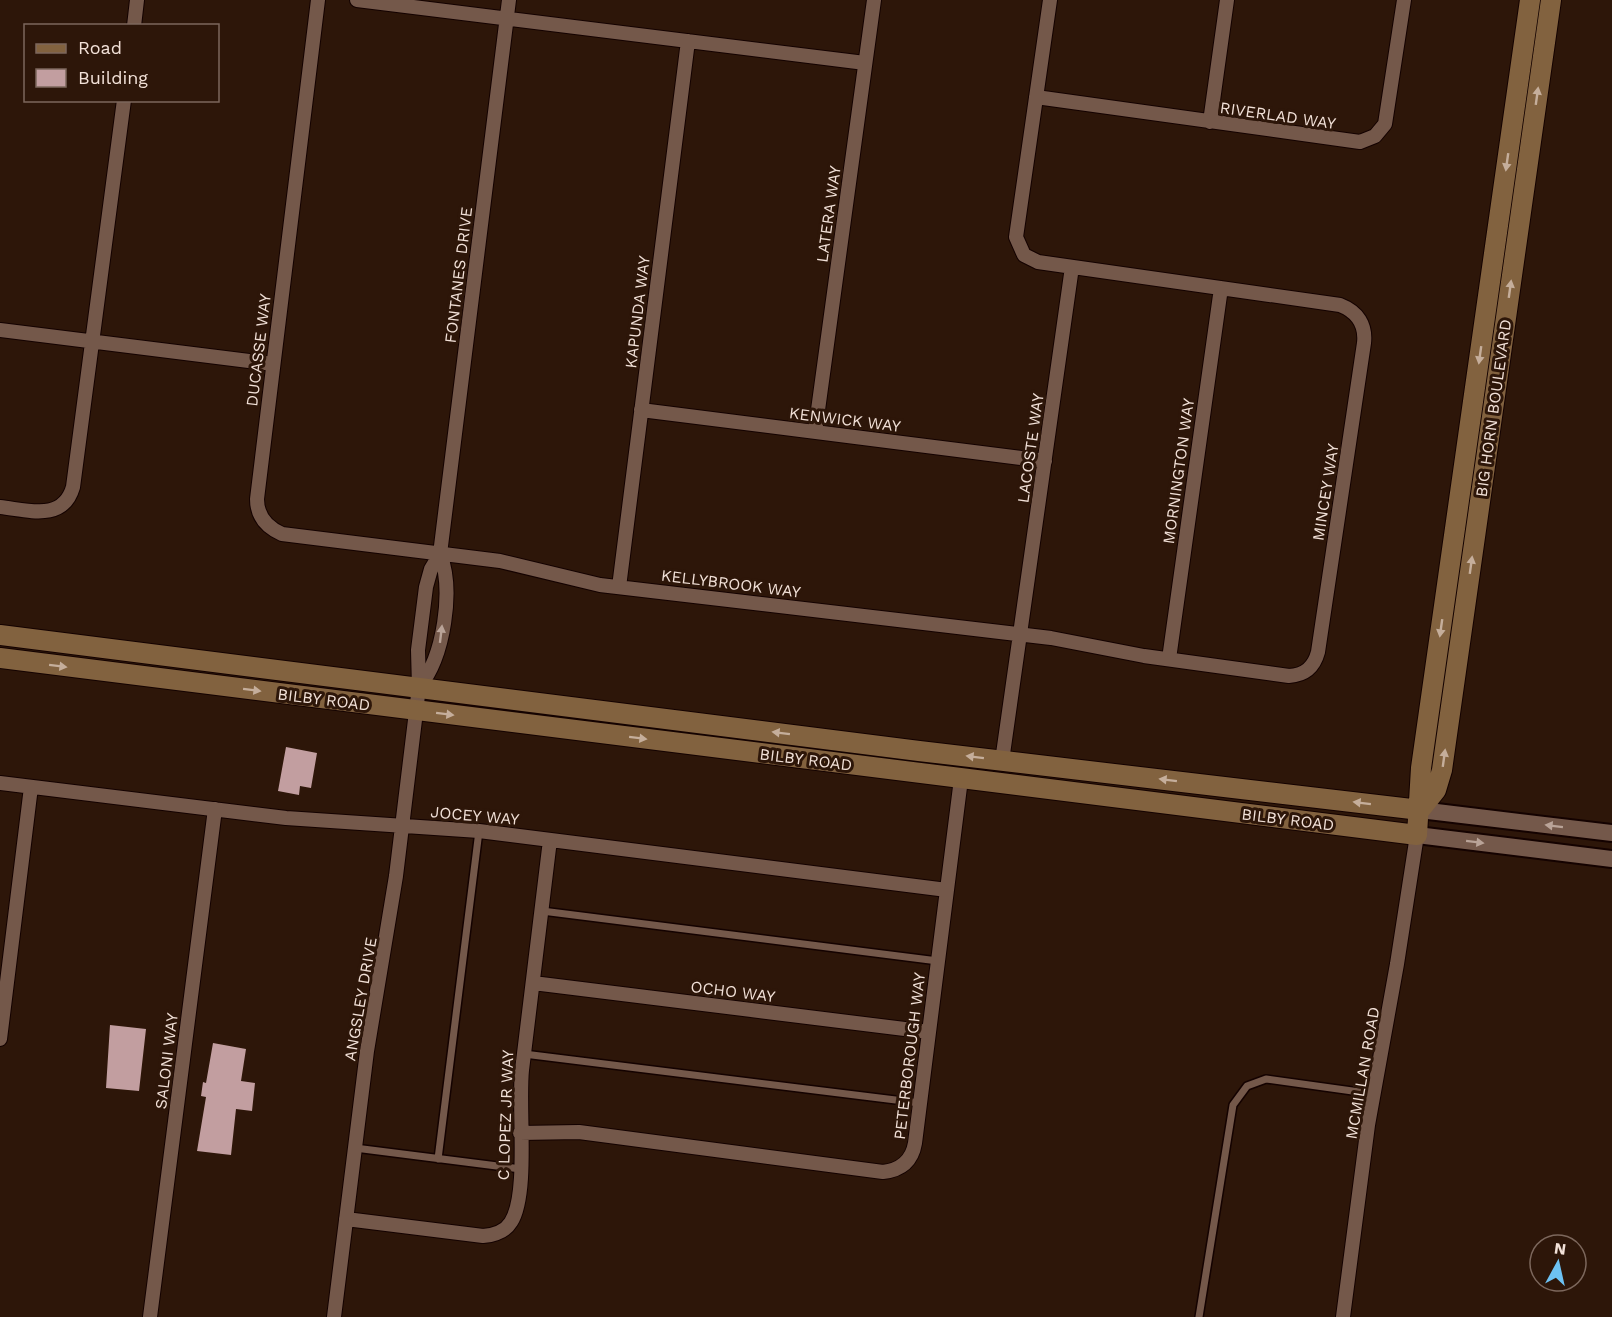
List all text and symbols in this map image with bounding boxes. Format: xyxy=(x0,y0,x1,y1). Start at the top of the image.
legend xyxy=(24,24,219,102)
text: Road xyxy=(78,37,122,58)
text: Building xyxy=(78,67,148,88)
one-way arrow xyxy=(1533,86,1542,105)
street label: RIVERLAD WAY xyxy=(1219,98,1337,133)
one-way arrow xyxy=(1502,152,1511,171)
street label: LATERA WAY xyxy=(812,164,845,264)
street label: FONTANES DRIVE xyxy=(441,206,476,344)
street label: KAPUNDA WAY xyxy=(621,255,654,370)
one-way arrow xyxy=(1505,279,1514,298)
street label: DUCASSE WAY xyxy=(242,293,275,408)
street label: BIG HORN BOULEVARD xyxy=(1472,318,1515,498)
one-way arrow xyxy=(1475,346,1484,365)
street label: LACOSTE WAY xyxy=(1013,392,1048,504)
street label: MORNINGTON WAY xyxy=(1159,397,1198,545)
street label: KENWICK WAY xyxy=(788,403,902,436)
street label: MINCEY WAY xyxy=(1308,442,1343,542)
one-way arrow xyxy=(1466,556,1475,575)
street label: KELLYBROOK WAY xyxy=(660,566,802,601)
one-way arrow xyxy=(1436,619,1445,638)
one-way arrow xyxy=(436,624,446,643)
one-way arrow xyxy=(49,661,68,670)
street label: BILBY ROAD xyxy=(277,684,371,715)
one-way arrow xyxy=(242,685,261,695)
one-way arrow xyxy=(436,710,455,719)
one-way arrow xyxy=(771,729,790,738)
one-way arrow xyxy=(629,734,648,743)
street label: BILBY ROAD xyxy=(759,744,853,775)
one-way arrow xyxy=(1439,749,1448,768)
one-way arrow xyxy=(965,753,984,762)
one-way arrow xyxy=(1159,775,1178,785)
one-way arrow xyxy=(1352,798,1371,808)
street label: JOCEY WAY xyxy=(430,802,520,829)
street label: BILBY ROAD xyxy=(1241,804,1335,835)
one-way arrow xyxy=(1544,821,1563,831)
one-way arrow xyxy=(1465,837,1484,847)
street label: ANGSLEY DRIVE xyxy=(340,936,381,1062)
street label: PETERBOROUGH WAY xyxy=(890,971,929,1141)
street label: OCHO WAY xyxy=(690,977,776,1006)
street label: MCMILLAN ROAD xyxy=(1341,1005,1384,1141)
street label: SALONI WAY xyxy=(151,1012,182,1110)
street label: C LOPEZ JR WAY xyxy=(494,1049,517,1181)
north arrow xyxy=(1528,1233,1588,1293)
text: N xyxy=(1553,1238,1567,1259)

